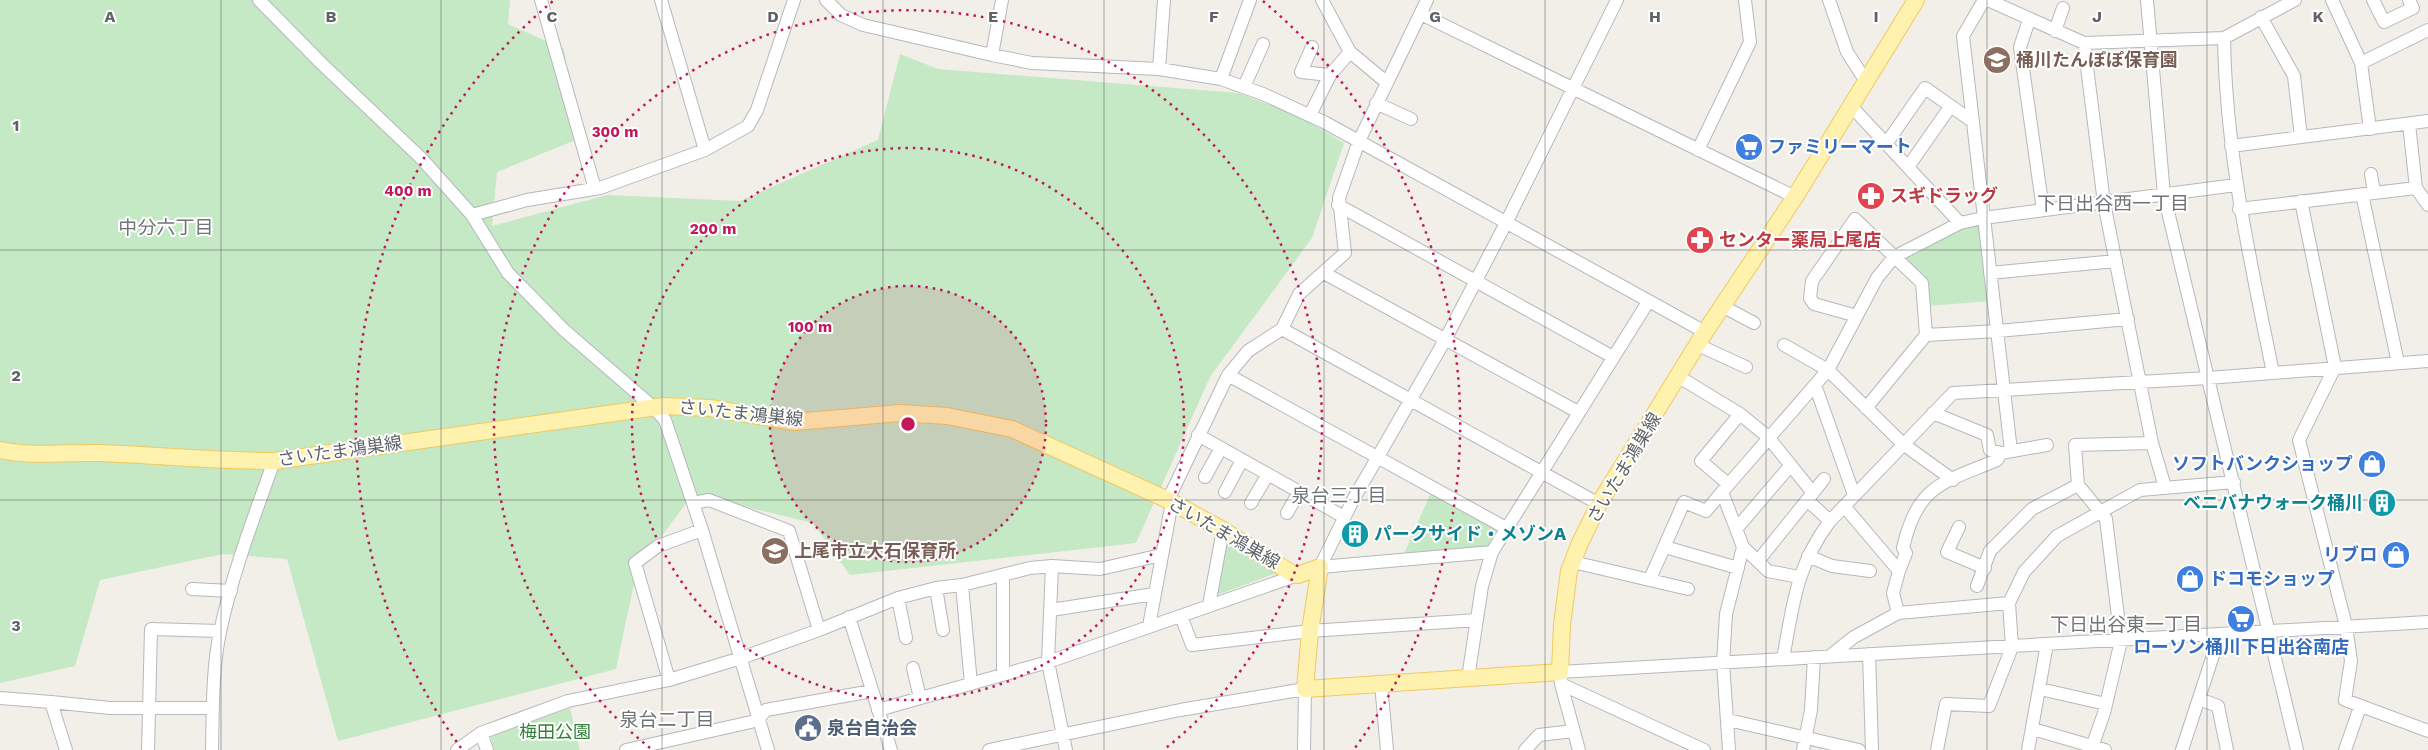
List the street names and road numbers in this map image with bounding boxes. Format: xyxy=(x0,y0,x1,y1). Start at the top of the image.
street label: さいたま鴻巣線 xyxy=(678,396,805,430)
street label: さいたま鴻巣線 xyxy=(1582,409,1665,527)
street label: さいたま鴻巣線 xyxy=(276,431,404,470)
street label: さいたま鴻巣線 xyxy=(1165,492,1284,573)

